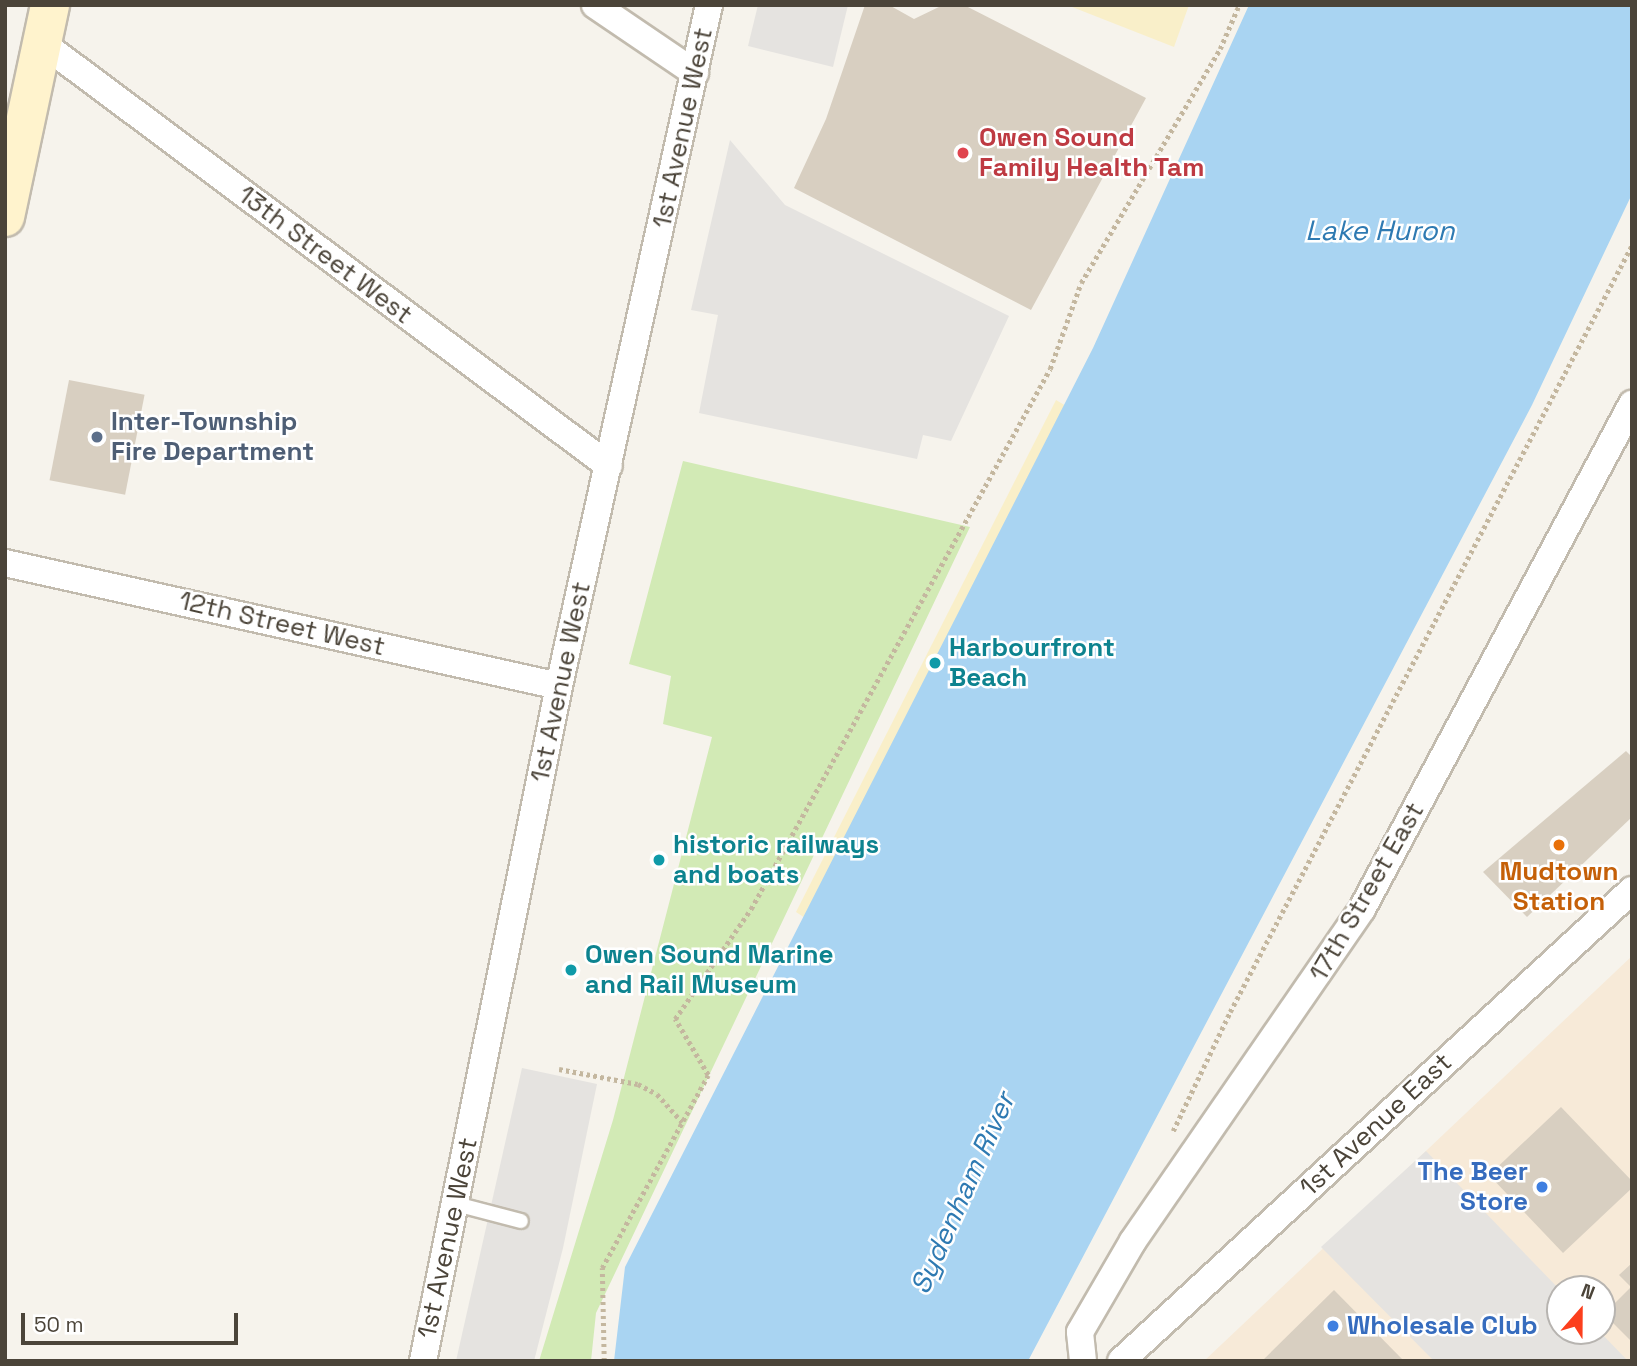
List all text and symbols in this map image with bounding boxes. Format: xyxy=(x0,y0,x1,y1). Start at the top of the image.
street label: 1st Avenue West xyxy=(646,25,720,231)
place label: Owen Sound Family Health Tam xyxy=(979,122,1205,184)
marker: Owen Sound Family Health Tam xyxy=(953,143,973,163)
street label: 13th Street West xyxy=(232,179,418,331)
water label: Lake Huron xyxy=(1305,213,1455,247)
place label: Inter-Township Fire Department xyxy=(111,406,314,467)
marker: Inter-Township Fire Department xyxy=(89,429,105,445)
street label: 1st Avenue West xyxy=(524,579,598,785)
street label: 12th Street West xyxy=(176,585,388,663)
place label: Harbourfront Beach xyxy=(949,632,1115,694)
marker: Harbourfront Beach xyxy=(927,655,943,671)
street label: 17th Street East xyxy=(1303,797,1431,987)
place label: historic railways and boats xyxy=(673,829,879,890)
marker: Mudtown Station xyxy=(1551,837,1567,853)
marker: historic railways and boats xyxy=(651,852,667,868)
place label: Mudtown Station xyxy=(1499,856,1619,917)
place label: Owen Sound Marine and Rail Museum xyxy=(585,939,834,1000)
marker: Owen Sound Marine and Rail Museum xyxy=(563,962,579,978)
street label: 1st Avenue East xyxy=(1294,1047,1458,1203)
water label: Sydenham River xyxy=(903,1087,1021,1299)
street label: 1st Avenue West xyxy=(411,1135,485,1341)
place label: The Beer Store xyxy=(1418,1156,1528,1218)
marker: The Beer Store xyxy=(1534,1179,1550,1195)
north arrow xyxy=(1546,1275,1616,1345)
text: N xyxy=(1578,1278,1598,1306)
scale bar xyxy=(24,1300,242,1344)
place label: Wholesale Club xyxy=(1347,1310,1538,1342)
text: 50 m xyxy=(34,1311,84,1338)
marker: Wholesale Club xyxy=(1325,1318,1341,1334)

